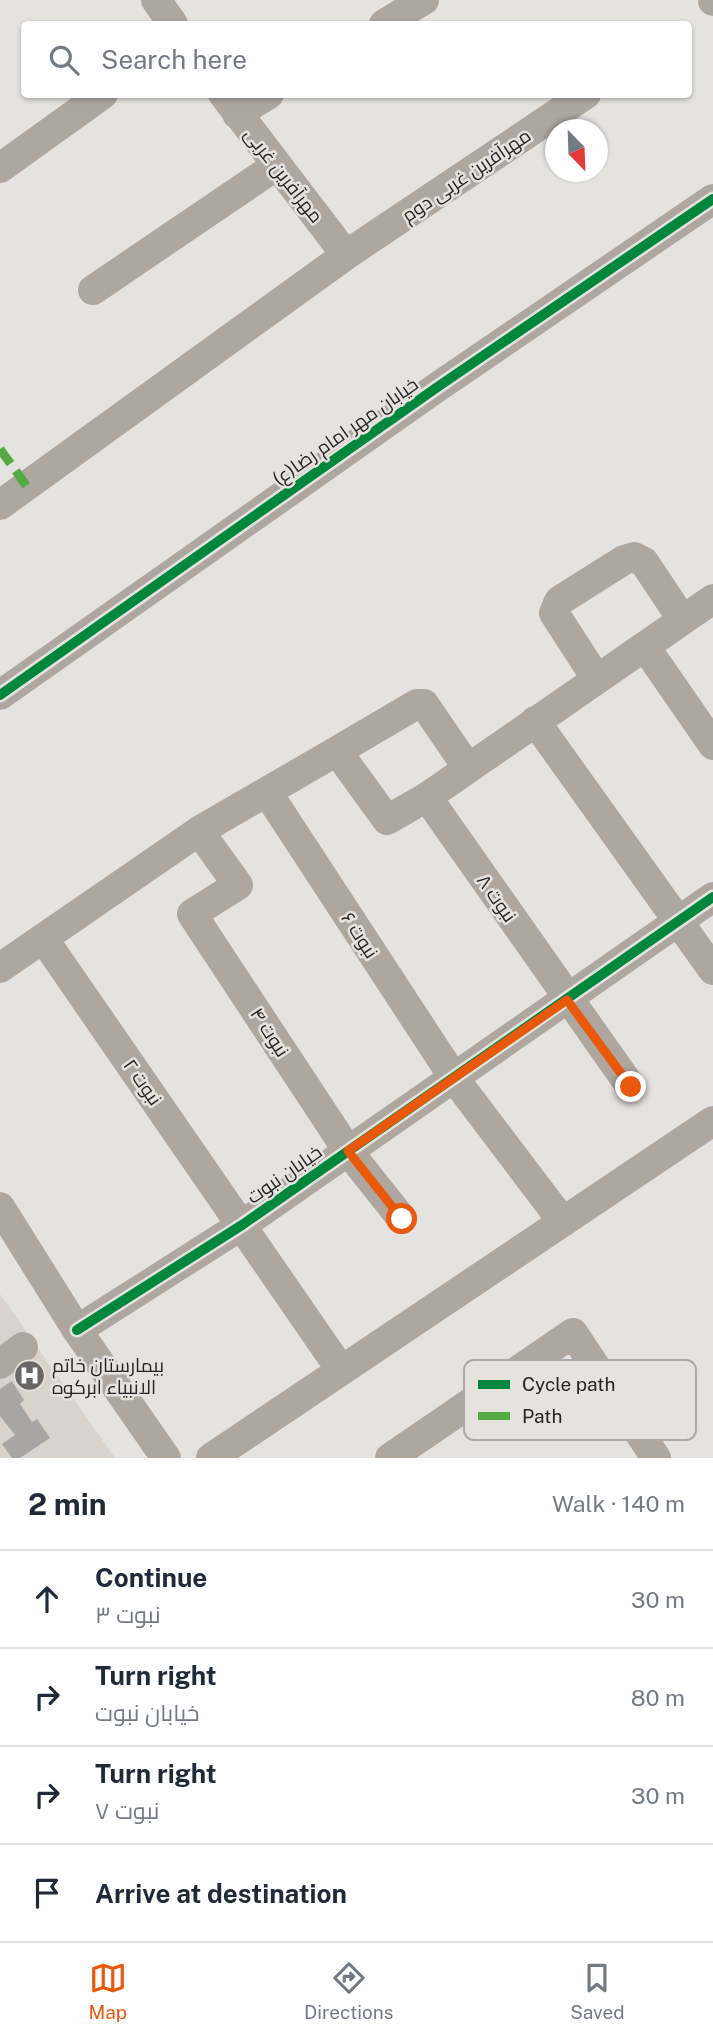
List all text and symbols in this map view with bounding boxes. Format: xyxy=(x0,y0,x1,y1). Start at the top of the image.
search box xyxy=(21,21,692,98)
icon: search xyxy=(45,41,83,79)
text: Search here xyxy=(101,44,247,75)
north arrow xyxy=(545,119,608,182)
street label: مهرآفرین غربی xyxy=(239,123,328,228)
street label: مهرآفرین غربی دوم xyxy=(397,124,536,229)
street label: خیابان مهر امام رضا(ع) xyxy=(268,373,424,492)
street label: نبوت ۸ xyxy=(472,870,521,927)
street label: نبوت ۶ xyxy=(336,908,383,963)
street label: نبوت ۴ xyxy=(245,1003,294,1061)
street label: نبوت ۲ xyxy=(118,1055,167,1110)
route end xyxy=(615,1071,646,1102)
street label: خیابان نبوت xyxy=(242,1140,326,1209)
route start xyxy=(386,1203,417,1234)
place label: بیمارستان خاتم الانبیاء ابرکوه xyxy=(52,1354,164,1399)
hospital icon: بیمارستان خاتم الانبیاء ابرکوه xyxy=(12,1359,46,1393)
legend xyxy=(464,1360,696,1440)
text: Cycle path xyxy=(522,1373,615,1395)
text: Path xyxy=(522,1405,562,1427)
text: 2 min xyxy=(28,1486,107,1522)
text: Walk · 140 m xyxy=(552,1490,685,1517)
text: Continue xyxy=(95,1562,207,1593)
icon: ahead xyxy=(28,1580,66,1618)
text: 30 m xyxy=(631,1586,685,1613)
text: نبوت ۳ xyxy=(95,1601,161,1628)
text: Turn right xyxy=(95,1660,217,1691)
icon: right xyxy=(28,1678,66,1716)
text: 80 m xyxy=(631,1684,685,1711)
text: خیابان نبوت xyxy=(95,1699,200,1726)
text: Turn right xyxy=(95,1758,217,1789)
icon: right xyxy=(28,1776,66,1814)
text: 30 m xyxy=(631,1782,685,1809)
text: نبوت ۷ xyxy=(95,1797,159,1824)
icon: arrive xyxy=(28,1874,66,1912)
text: Arrive at destination xyxy=(95,1878,347,1909)
tab: Map xyxy=(88,1959,127,2023)
tab: Directions xyxy=(304,1959,393,2023)
tab: Saved xyxy=(570,1959,625,2023)

